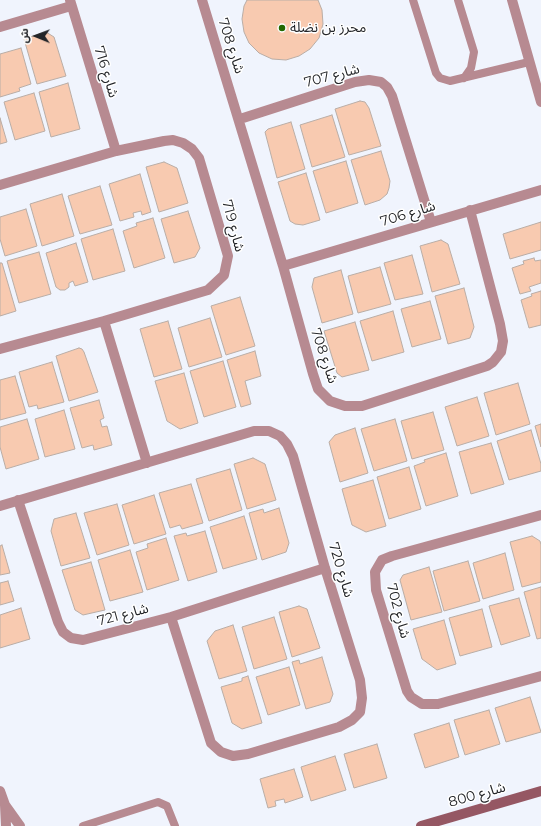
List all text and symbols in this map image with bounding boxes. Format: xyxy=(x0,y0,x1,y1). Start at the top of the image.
north arrow xyxy=(16,16,56,56)
street label: شارع 708 xyxy=(214,16,248,76)
place label: محرز بن نضلة xyxy=(290,20,366,36)
marker: محرز بن نضلة xyxy=(277,23,287,33)
text: ش xyxy=(17,28,31,43)
street label: شارع 716 xyxy=(90,44,122,100)
street label: شارع 707 xyxy=(303,61,361,91)
street label: شارع 719 xyxy=(218,198,248,254)
street label: شارع 706 xyxy=(378,198,438,230)
street label: شارع 708 xyxy=(307,326,341,386)
street label: شارع 720 xyxy=(325,541,357,599)
street label: شارع 702 xyxy=(383,582,413,640)
street label: شارع 721 xyxy=(96,600,150,630)
street label: شارع 800 xyxy=(447,779,507,811)

